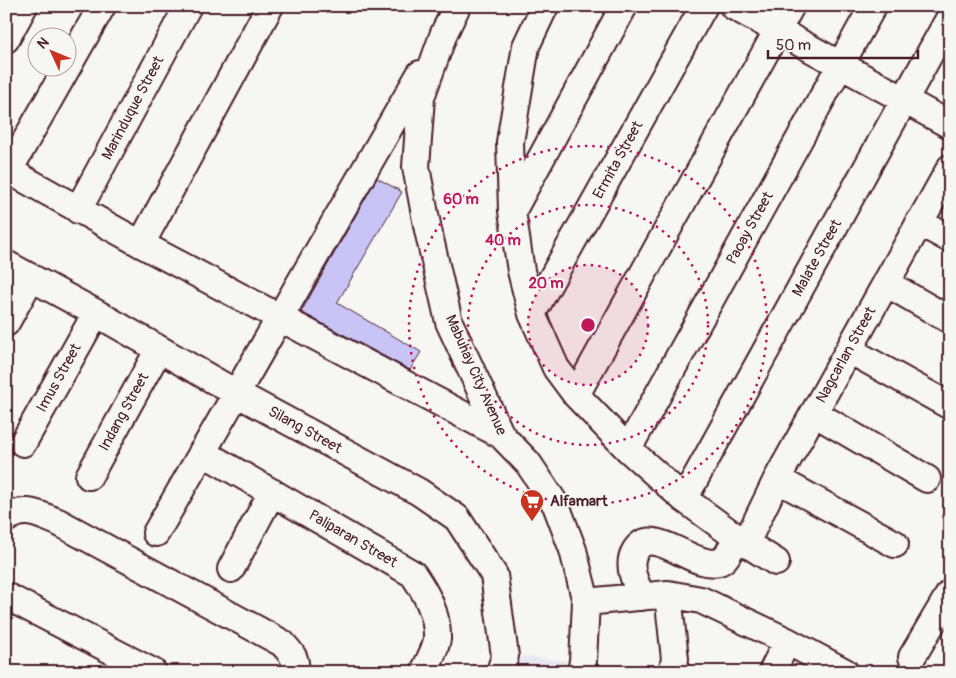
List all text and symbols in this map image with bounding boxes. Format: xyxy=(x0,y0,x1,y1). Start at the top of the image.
north arrow xyxy=(28,28,78,78)
scale bar xyxy=(768,28,918,60)
text: N xyxy=(34,34,52,53)
text: 50 m xyxy=(776,36,811,55)
street label: Marinduque Street xyxy=(98,52,169,163)
street label: Ermita Street xyxy=(589,117,648,202)
street label: Paoay Street xyxy=(722,188,778,268)
text: 60 m xyxy=(443,190,479,209)
street label: Malate Street xyxy=(788,215,846,300)
text: 40 m xyxy=(485,231,521,250)
text: 20 m xyxy=(528,274,564,293)
street label: Nagcarlan Street xyxy=(812,303,881,406)
street label: Mabuhay City Avenue xyxy=(441,312,511,439)
centre of rings xyxy=(579,316,597,334)
street label: Imus Street xyxy=(32,339,86,416)
street label: Indang Street xyxy=(95,369,154,454)
street label: Silang Street xyxy=(265,402,346,459)
supermarket icon: Alfamart xyxy=(519,488,545,522)
place label: Alfamart xyxy=(550,492,608,511)
street label: Paliparan Street xyxy=(305,506,402,573)

